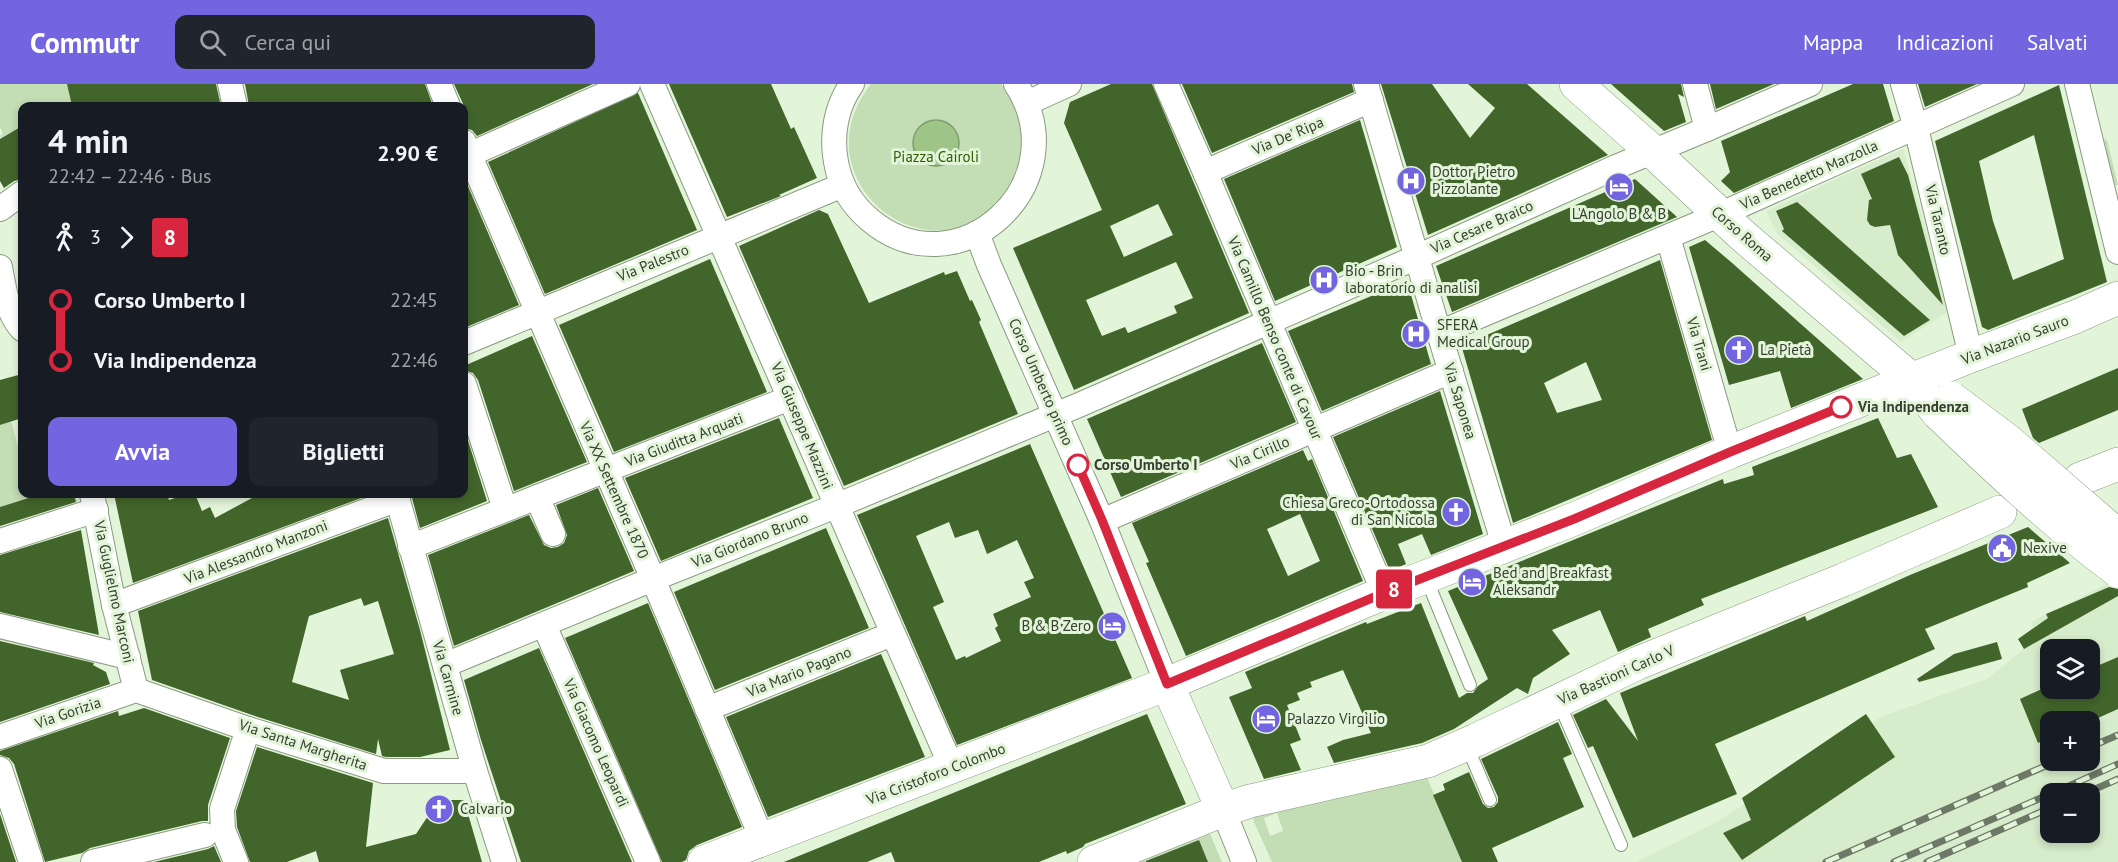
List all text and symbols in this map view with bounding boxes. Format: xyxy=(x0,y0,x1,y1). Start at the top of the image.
search box xyxy=(175,15,595,69)
text: Commutr xyxy=(30,24,139,61)
icon: search xyxy=(196,26,229,59)
text: Cerca qui xyxy=(244,28,331,56)
text: Mappa xyxy=(1803,29,1863,56)
text: Indicazioni xyxy=(1896,29,1994,56)
text: Salvati xyxy=(2027,29,2088,56)
street label: Via De' Ripa xyxy=(1248,112,1326,159)
text: 4 min xyxy=(48,119,129,162)
street label: Via Benedetto Marzolla xyxy=(1736,136,1881,214)
text: 2.90 € xyxy=(377,139,438,167)
park label: Piazza Cairoli xyxy=(893,147,979,166)
place label: Dottor Pietro Pizzolante xyxy=(1432,162,1515,198)
text: 22:42 – 22:46 · Bus xyxy=(48,163,212,189)
hospital icon: Dottor Pietro Pizzolante xyxy=(1395,165,1427,197)
hotel icon: L'Angolo B & B xyxy=(1603,171,1635,203)
street label: Via Taranto xyxy=(1921,182,1956,257)
street label: Via Cesare Braico xyxy=(1427,196,1536,258)
street label: Corso Roma xyxy=(1708,202,1777,266)
place label: L'Angolo B & B xyxy=(1572,204,1666,223)
icon: walk xyxy=(48,221,81,254)
icon: forward xyxy=(110,221,143,254)
text: 3 xyxy=(90,224,101,250)
text: 8 xyxy=(164,224,176,251)
street label: Via Camillo Benso conte di Cavour xyxy=(1224,232,1327,442)
street label: Via Palestro xyxy=(613,240,692,286)
place label: Bio - Brin laboratorio di analisi xyxy=(1345,261,1478,297)
hospital icon: Bio - Brin laboratorio di analisi xyxy=(1308,264,1340,296)
text: Corso Umberto I xyxy=(94,286,246,314)
text: 22:45 xyxy=(390,287,438,313)
street label: Via Nazario Sauro xyxy=(1958,310,2071,369)
street label: Via Trani xyxy=(1682,314,1716,373)
street label: Corso Umberto primo xyxy=(1005,315,1078,448)
place label: SFERA Medical Group xyxy=(1437,315,1530,351)
hospital icon: SFERA Medical Group xyxy=(1400,318,1432,350)
church icon: La Pietà xyxy=(1723,334,1755,366)
place label: La Pietà xyxy=(1760,340,1811,359)
text: Via Indipendenza xyxy=(94,346,257,374)
text: 22:46 xyxy=(390,347,438,373)
street label: Via Giuseppe Mazzini xyxy=(767,359,838,492)
street label: Via Saponea xyxy=(1440,359,1481,441)
marker: Via Indipendenza xyxy=(1830,396,1852,418)
place label: Via Indipendenza xyxy=(1857,397,1969,416)
street label: Via Giuditta Arquati xyxy=(621,408,746,471)
button: Avvia xyxy=(48,417,237,486)
button: Biglietti xyxy=(249,417,438,486)
street label: Via XX Settembre 1870 xyxy=(575,417,653,561)
street label: Via Cirillo xyxy=(1226,432,1292,474)
marker: Corso Umberto I xyxy=(1067,454,1089,476)
place label: Corso Umberto I xyxy=(1094,455,1198,474)
place label: Chiesa Greco-Ortodossa di San Nicola xyxy=(1282,493,1435,529)
church icon: Chiesa Greco-Ortodossa di San Nicola xyxy=(1440,496,1472,528)
street label: Via Giordano Bruno xyxy=(688,507,811,572)
street label: Via Alessandro Manzoni xyxy=(181,515,330,588)
street label: Via Guglielmo Marconi xyxy=(90,518,139,665)
public building icon: Nexive xyxy=(1986,532,2018,564)
place label: Nexive xyxy=(2023,538,2067,557)
place label: Bed and Breakfast Aleksandr xyxy=(1493,563,1609,599)
hotel icon: Bed and Breakfast Aleksandr xyxy=(1456,566,1488,598)
line badge: 8 xyxy=(1374,570,1414,608)
text: 8 xyxy=(1388,576,1400,603)
hotel icon: B & B Zero xyxy=(1096,610,1128,642)
place label: B & B Zero xyxy=(1021,616,1091,635)
street label: Via Carmine xyxy=(428,637,468,717)
map controls xyxy=(2040,639,2100,843)
button: layers xyxy=(2040,639,2100,699)
street label: Via Bastioni Carlo V xyxy=(1554,640,1677,709)
street label: Via Mario Pagano xyxy=(743,642,854,702)
street label: Via Giacomo Leopardi xyxy=(559,675,633,810)
street label: Via Gorizia xyxy=(31,692,103,733)
hotel icon: Palazzo Virgilio xyxy=(1250,703,1282,735)
place label: Palazzo Virgilio xyxy=(1287,709,1385,728)
button: + xyxy=(2040,711,2100,771)
street label: Via Santa Margherita xyxy=(236,714,370,774)
street label: Via Cristoforo Colombo xyxy=(863,738,1008,809)
button: − xyxy=(2040,783,2100,843)
church icon: Calvario xyxy=(423,793,455,825)
place label: Calvario xyxy=(460,799,512,818)

